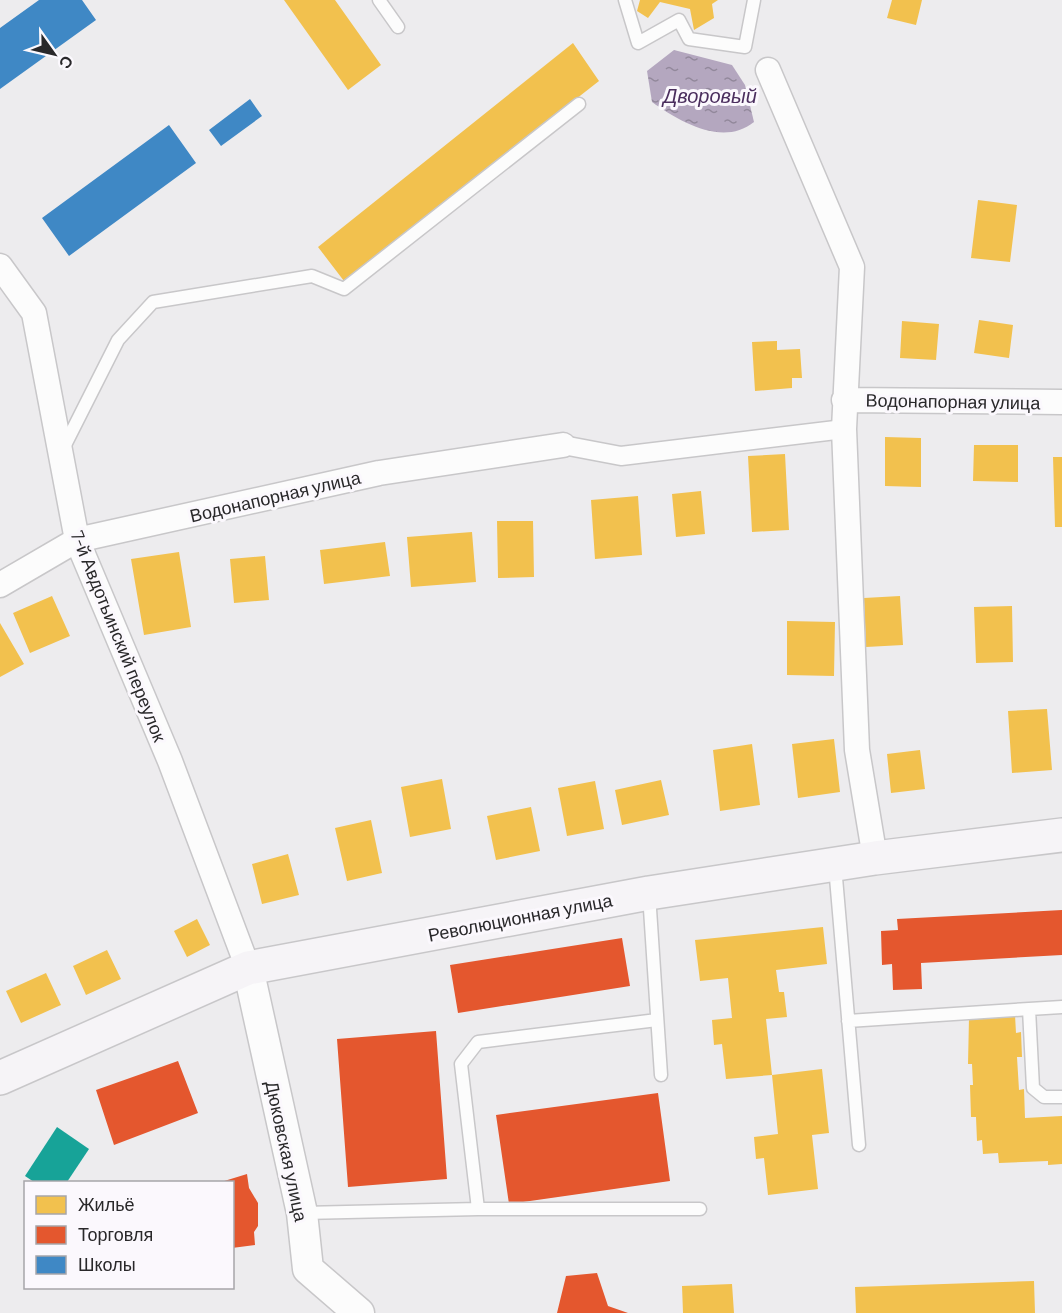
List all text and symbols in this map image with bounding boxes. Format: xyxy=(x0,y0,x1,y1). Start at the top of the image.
north arrow xyxy=(24,24,84,84)
text: С xyxy=(55,53,78,73)
water label: Дворовый xyxy=(661,83,757,107)
street label: Водонапорная улица xyxy=(866,388,1041,414)
street label: Водонапорная улица xyxy=(187,465,364,526)
street label: 7-й Авдотьинский переулок xyxy=(67,527,172,745)
street label: Революционная улица xyxy=(426,888,615,946)
street label: Дюковская улица xyxy=(261,1079,313,1224)
legend xyxy=(24,1181,234,1289)
text: Жильё xyxy=(78,1193,135,1215)
text: Торговля xyxy=(78,1223,153,1245)
text: Школы xyxy=(78,1253,136,1275)

